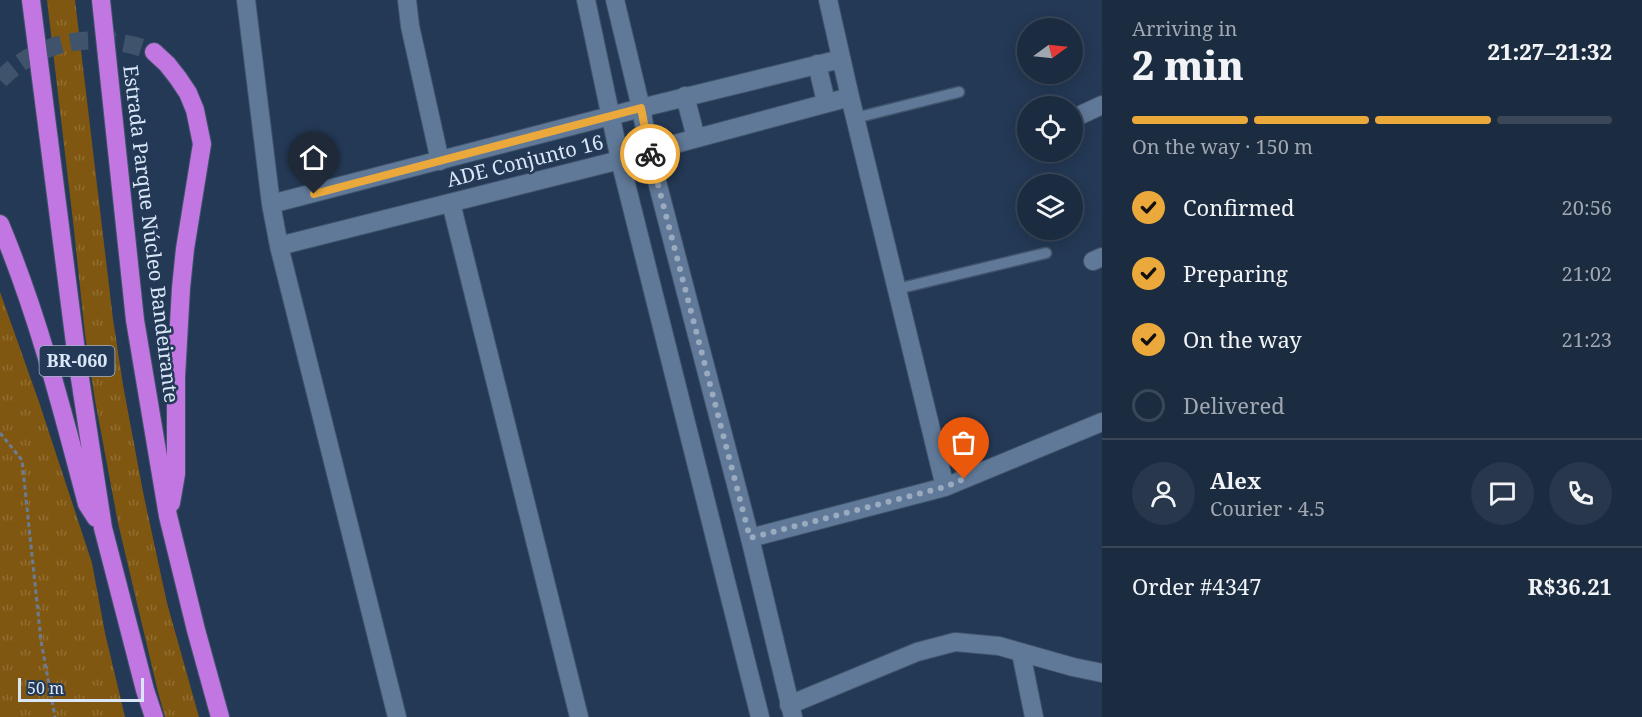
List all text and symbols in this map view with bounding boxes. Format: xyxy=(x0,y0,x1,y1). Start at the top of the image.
text: Arriving in xyxy=(1132,15,1237,42)
north arrow xyxy=(1017,18,1083,84)
map controls xyxy=(1017,18,1083,240)
text: 21:27–21:32 xyxy=(1488,36,1612,66)
text: 2 min xyxy=(1132,38,1244,91)
street label: Estrada Parque Núcleo Bandeirante xyxy=(117,63,186,404)
button: locate xyxy=(1017,96,1083,162)
courier xyxy=(620,124,680,184)
street label: ADE Conjunto 16 xyxy=(444,128,606,193)
pin xyxy=(288,132,339,194)
text: On the way · 150 m xyxy=(1132,133,1313,160)
icon: bike xyxy=(634,138,667,171)
icon: home xyxy=(297,141,330,174)
button: layers xyxy=(1017,174,1083,240)
icon: check xyxy=(1132,191,1165,224)
text: Confirmed xyxy=(1183,192,1294,222)
text: 20:56 xyxy=(1562,194,1612,221)
icon: check xyxy=(1132,257,1165,290)
text: Preparing xyxy=(1183,258,1288,288)
text: 21:02 xyxy=(1562,260,1612,287)
icon: check xyxy=(1132,323,1165,356)
text: On the way xyxy=(1183,324,1302,354)
text: 21:23 xyxy=(1562,326,1612,353)
road number: BR-060 xyxy=(40,346,115,376)
text: Delivered xyxy=(1183,390,1285,420)
pin xyxy=(938,417,989,479)
icon: bag xyxy=(947,426,980,459)
button: person xyxy=(1132,462,1195,525)
button: chat xyxy=(1471,462,1534,525)
button: phone xyxy=(1549,462,1612,525)
text: Alex xyxy=(1210,465,1261,495)
text: Courier · 4.5 xyxy=(1210,495,1325,522)
text: Order #4347 xyxy=(1132,571,1262,601)
text: R$36.21 xyxy=(1528,571,1612,601)
scale bar xyxy=(18,675,144,702)
text: 50 m xyxy=(27,677,64,699)

